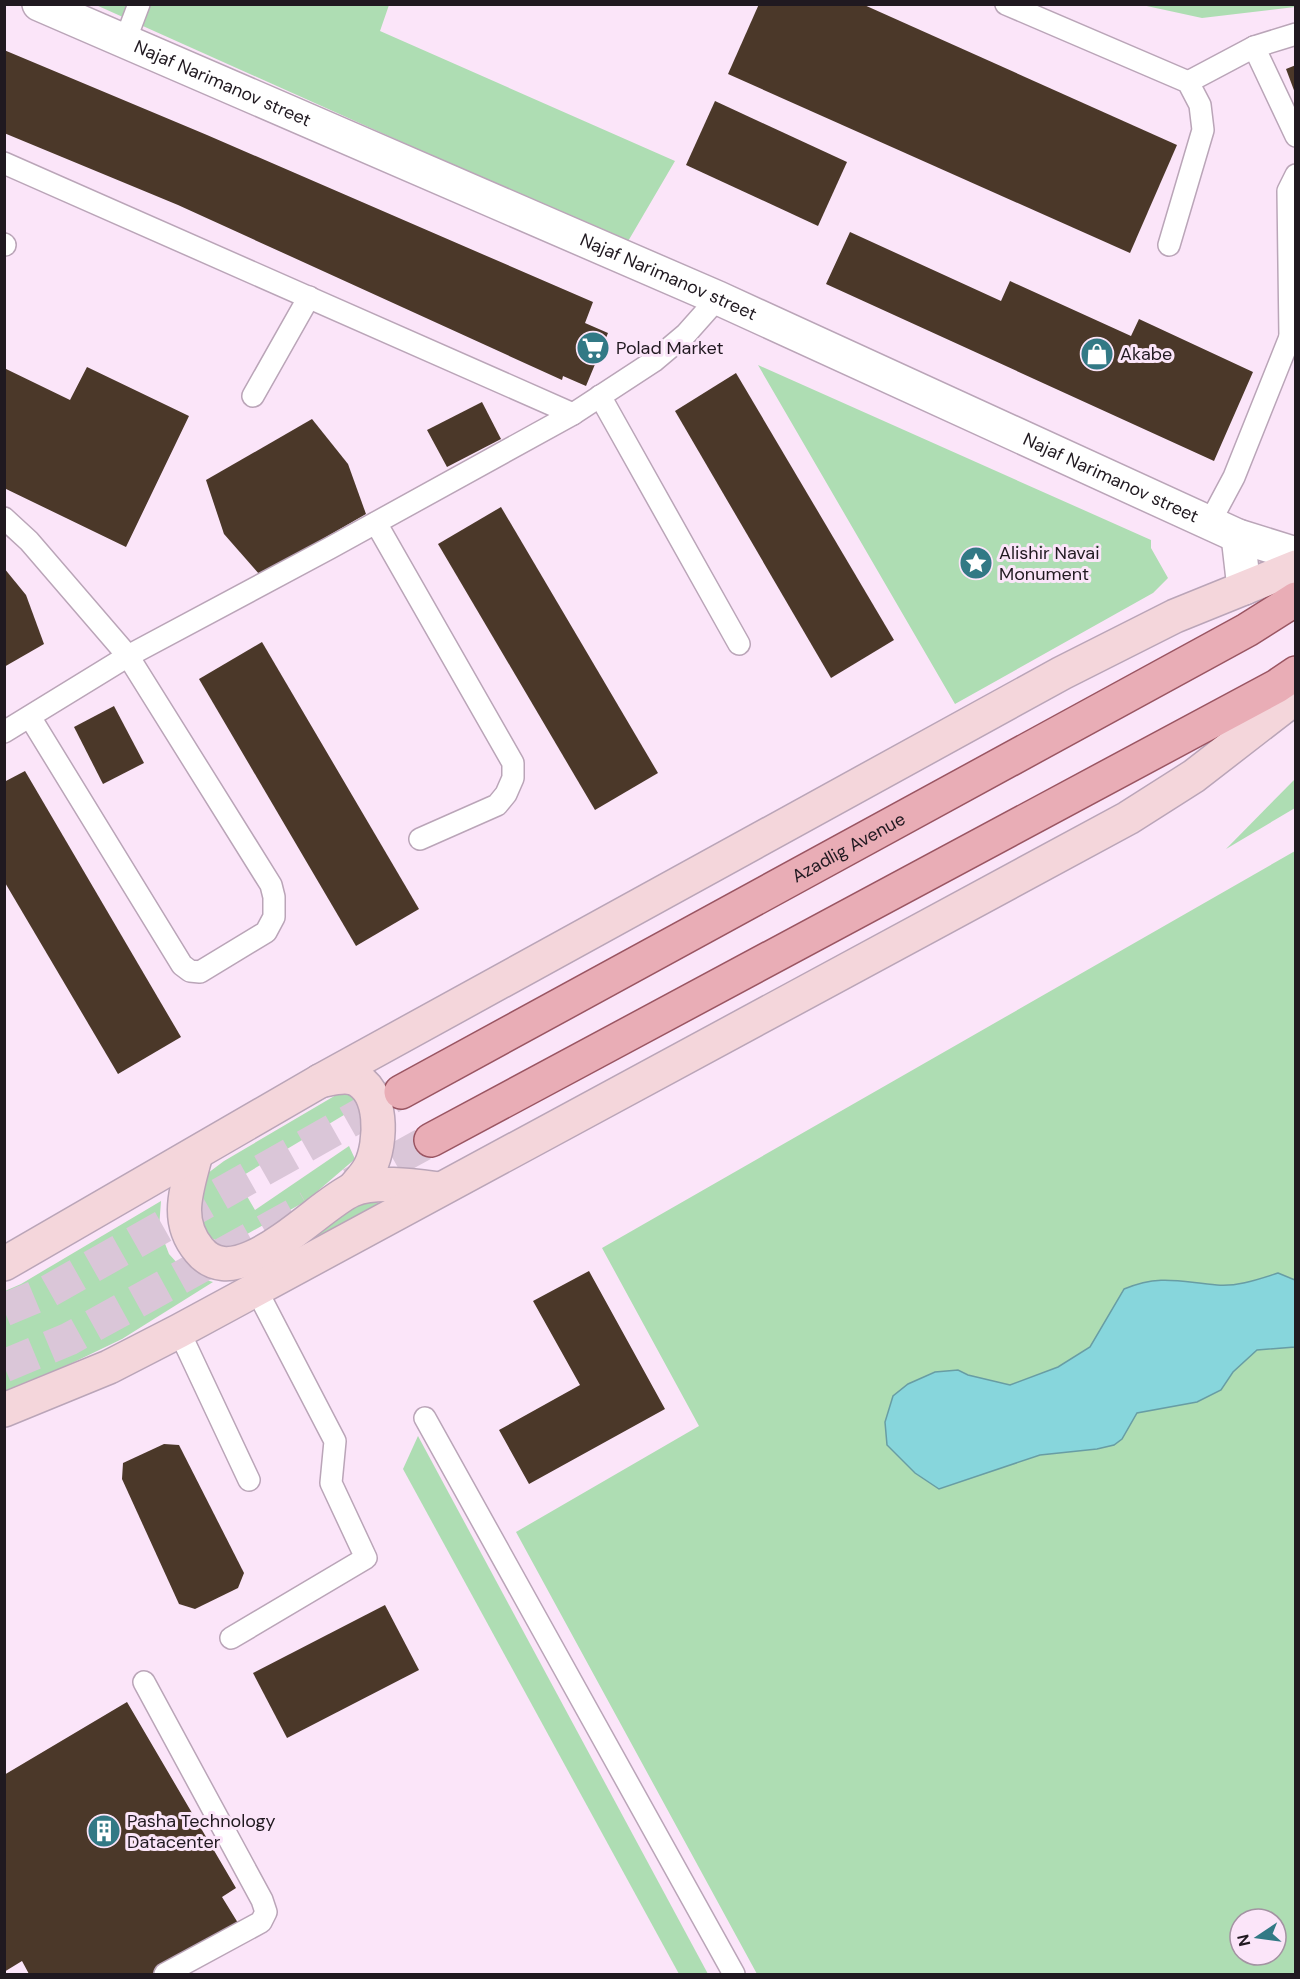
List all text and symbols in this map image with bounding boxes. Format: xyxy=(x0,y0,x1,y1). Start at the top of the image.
street label: Najaf Narimanov street xyxy=(130,35,315,132)
street label: Najaf Narimanov street xyxy=(576,228,761,326)
supermarket icon: Polad Market xyxy=(575,330,611,366)
place label: Polad Market xyxy=(616,336,723,360)
shop icon: Akabe xyxy=(1079,336,1115,372)
place label: Akabe xyxy=(1120,342,1172,366)
street label: Najaf Narimanov street xyxy=(1019,427,1203,528)
place label: Alishir Navai Monument xyxy=(999,541,1099,586)
place icon: Alishir Navai Monument xyxy=(958,545,994,581)
street label: Azadlig Avenue xyxy=(788,807,910,888)
place label: Pasha Technology Datacenter xyxy=(127,1809,276,1854)
building icon: Pasha Technology Datacenter xyxy=(86,1813,122,1849)
north arrow xyxy=(1228,1907,1288,1967)
text: N xyxy=(1232,1932,1255,1948)

